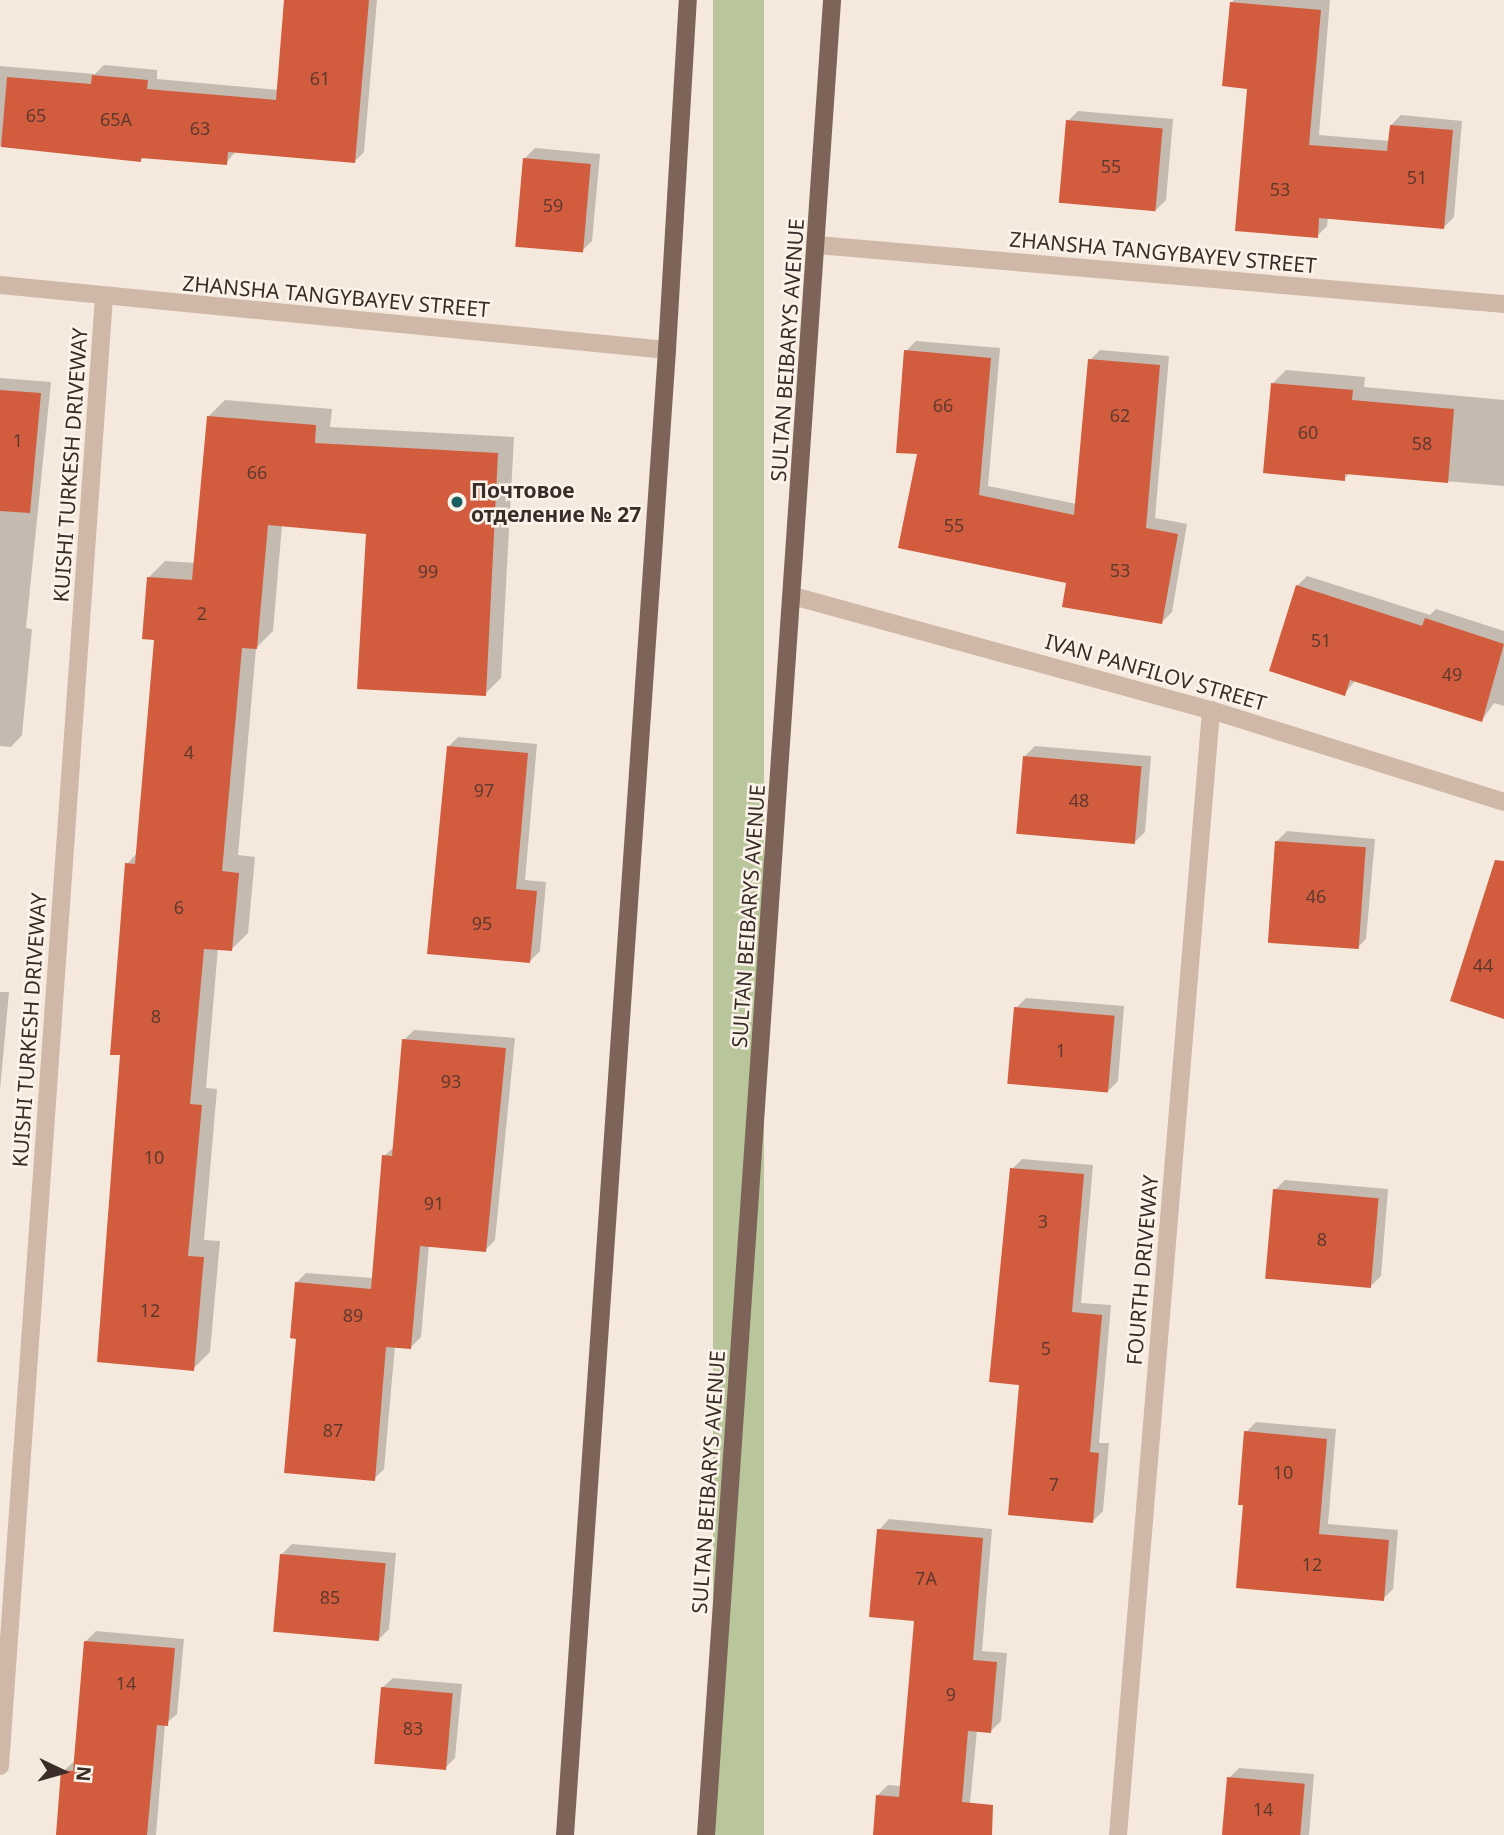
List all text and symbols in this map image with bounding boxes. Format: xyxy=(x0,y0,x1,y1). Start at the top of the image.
house number: 61 xyxy=(310,67,330,89)
house number: 65 xyxy=(26,104,46,126)
house number: 65А xyxy=(100,108,132,130)
house number: 63 xyxy=(190,117,210,139)
house number: 55 xyxy=(1101,155,1121,177)
house number: 51 xyxy=(1407,166,1427,188)
house number: 53 xyxy=(1270,178,1290,200)
house number: 59 xyxy=(543,194,563,216)
street label: SULTAN BEIBARYS AVENUE xyxy=(765,218,809,482)
street label: ZHANSHA TANGYBAYEV STREET xyxy=(1008,226,1318,278)
street label: ZHANSHA TANGYBAYEV STREET xyxy=(181,270,491,322)
street label: KUISHI TURKESH DRIVEWAY xyxy=(48,327,92,603)
house number: 66 xyxy=(933,394,953,416)
house number: 62 xyxy=(1110,404,1130,426)
house number: 60 xyxy=(1298,421,1318,443)
house number: 1 xyxy=(13,429,23,451)
house number: 58 xyxy=(1412,432,1432,454)
house number: 66 xyxy=(247,461,267,483)
place label: Почтовое отделение № 27 xyxy=(471,477,641,527)
marker: Почтовое отделение № 27 xyxy=(449,494,465,510)
house number: 55 xyxy=(944,514,964,536)
house number: 53 xyxy=(1110,559,1130,581)
house number: 99 xyxy=(418,560,438,582)
house number: 2 xyxy=(197,602,207,624)
street label: IVAN PANFILOV STREET xyxy=(1043,628,1269,716)
house number: 51 xyxy=(1311,629,1331,651)
house number: 49 xyxy=(1442,663,1462,685)
house number: 4 xyxy=(184,741,194,763)
house number: 97 xyxy=(474,779,494,801)
street label: SULTAN BEIBARYS AVENUE xyxy=(726,784,770,1048)
house number: 48 xyxy=(1069,789,1089,811)
house number: 46 xyxy=(1306,885,1326,907)
street label: KUISHI TURKESH DRIVEWAY xyxy=(7,892,51,1168)
house number: 6 xyxy=(174,896,184,918)
house number: 95 xyxy=(472,912,492,934)
house number: 44 xyxy=(1473,954,1493,976)
house number: 8 xyxy=(151,1005,161,1027)
house number: 1 xyxy=(1056,1039,1066,1061)
house number: 93 xyxy=(441,1070,461,1092)
house number: 10 xyxy=(144,1146,164,1168)
street label: FOURTH DRIVEWAY xyxy=(1121,1174,1163,1366)
house number: 91 xyxy=(424,1192,444,1214)
house number: 3 xyxy=(1038,1210,1048,1232)
house number: 8 xyxy=(1317,1228,1327,1250)
house number: 12 xyxy=(140,1299,160,1321)
house number: 89 xyxy=(343,1304,363,1326)
house number: 5 xyxy=(1041,1337,1051,1359)
street label: SULTAN BEIBARYS AVENUE xyxy=(686,1350,730,1614)
house number: 87 xyxy=(323,1419,343,1441)
house number: 10 xyxy=(1273,1461,1293,1483)
house number: 7 xyxy=(1049,1473,1059,1495)
house number: 12 xyxy=(1302,1553,1322,1575)
house number: 7А xyxy=(915,1567,937,1589)
house number: 85 xyxy=(320,1586,340,1608)
house number: 14 xyxy=(116,1672,136,1694)
house number: 9 xyxy=(946,1683,956,1705)
house number: 83 xyxy=(403,1717,423,1739)
north arrow xyxy=(28,1737,98,1807)
text: N xyxy=(70,1765,98,1783)
house number: 14 xyxy=(1253,1798,1273,1820)

